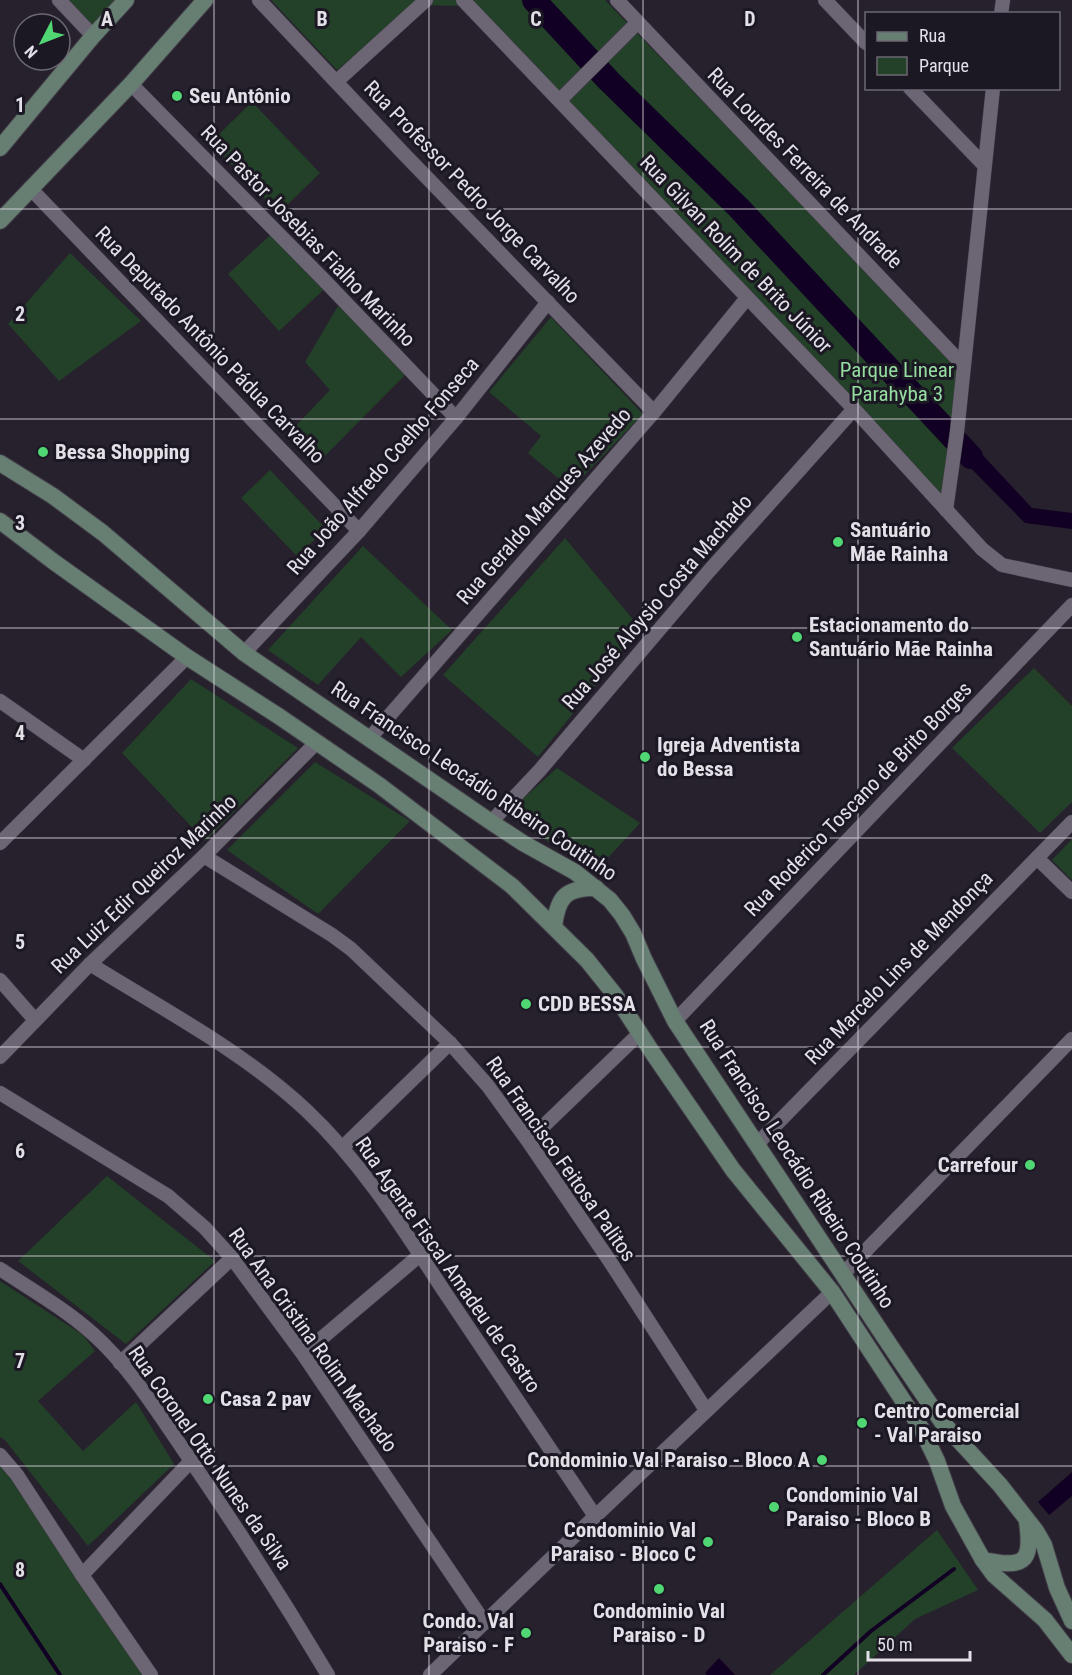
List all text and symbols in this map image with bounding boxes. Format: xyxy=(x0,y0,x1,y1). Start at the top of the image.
text: A xyxy=(101,7,113,31)
text: B xyxy=(316,7,328,31)
text: C xyxy=(530,7,542,31)
text: D xyxy=(744,7,756,31)
north arrow xyxy=(12,12,72,72)
legend xyxy=(865,12,1060,90)
text: Rua xyxy=(919,25,946,46)
text: N xyxy=(21,42,42,62)
text: Parque xyxy=(919,55,969,76)
street label: Rua Lourdes Ferreira de Andrade xyxy=(703,63,907,273)
street label: Rua Professor Pedro Jorge Carvalho xyxy=(359,76,585,308)
place label: Seu Antônio xyxy=(189,84,291,108)
marker: Seu Antônio xyxy=(170,89,184,103)
text: 1 xyxy=(15,93,25,117)
street label: Rua Pastor Josebias Fialho Marinho xyxy=(196,120,420,352)
street label: Rua Gilvan Rolim de Brito Júnior xyxy=(635,150,837,358)
street label: Rua Deputado Antônio Pádua Carvalho xyxy=(90,222,330,468)
text: 2 xyxy=(15,302,25,326)
street label: Rua João Alfredo Coelho Fonseca xyxy=(282,352,484,580)
park label: Parque Linear Parahyba 3 xyxy=(840,358,954,406)
street label: Rua Geraldo Marques Azevedo xyxy=(452,403,636,609)
place label: Bessa Shopping xyxy=(55,440,190,464)
marker: Bessa Shopping xyxy=(36,445,50,459)
street label: Rua José Aloysio Costa Machado xyxy=(557,490,757,714)
text: 3 xyxy=(15,511,25,535)
place label: Santuário Mãe Rainha xyxy=(850,518,948,566)
marker: Santuário Mãe Rainha xyxy=(831,535,845,549)
place label: Estacionamento do Santuário Mãe Rainha xyxy=(809,613,993,661)
marker: Estacionamento do Santuário Mãe Rainha xyxy=(790,630,804,644)
street label: Rua Francisco Leocádio Ribeiro Coutinho xyxy=(327,676,621,886)
street label: Rua Roderico Toscano de Brito Borges xyxy=(739,677,977,921)
text: 4 xyxy=(15,721,25,745)
place label: Igreja Adventista do Bessa xyxy=(657,733,800,781)
marker: Igreja Adventista do Bessa xyxy=(638,750,652,764)
street label: Rua Luiz Edir Queiroz Marinho xyxy=(47,789,241,979)
street label: Rua Marcelo Lins de Mendonça xyxy=(800,866,998,1070)
text: 5 xyxy=(15,930,25,954)
place label: CDD BESSA xyxy=(538,992,636,1016)
marker: CDD BESSA xyxy=(519,997,533,1011)
street label: Rua Francisco Leocádio Ribeiro Coutinho xyxy=(695,1015,899,1313)
street label: Rua Francisco Feitosa Palitos xyxy=(481,1052,641,1266)
street label: Rua Agente Fiscal Amadeu de Castro xyxy=(350,1133,546,1397)
text: 6 xyxy=(15,1139,25,1163)
place label: Carrefour xyxy=(938,1153,1018,1177)
marker: Carrefour xyxy=(1023,1158,1037,1172)
street label: Rua Ana Cristina Rolim Machado xyxy=(224,1223,402,1457)
street label: Rua Coronel Otto Nunes da Silva xyxy=(123,1342,297,1574)
text: 7 xyxy=(15,1349,25,1373)
place label: Casa 2 pav xyxy=(220,1387,312,1411)
marker: Casa 2 pav xyxy=(201,1392,215,1406)
place label: Centro Comercial - Val Paraiso xyxy=(874,1399,1020,1447)
marker: Centro Comercial - Val Paraiso xyxy=(855,1416,869,1430)
place label: Condominio Val Paraiso - Bloco A xyxy=(527,1448,810,1472)
marker: Condominio Val Paraiso - Bloco A xyxy=(815,1453,829,1467)
place label: Condominio Val Paraiso - Bloco B xyxy=(786,1483,931,1531)
marker: Condominio Val Paraiso - Bloco B xyxy=(767,1500,781,1514)
place label: Condominio Val Paraiso - Bloco C xyxy=(551,1518,696,1566)
marker: Condominio Val Paraiso - Bloco C xyxy=(701,1535,715,1549)
text: 8 xyxy=(15,1558,25,1582)
marker: Condominio Val Paraiso - D xyxy=(652,1582,666,1596)
place label: Condominio Val Paraiso - D xyxy=(593,1599,725,1647)
place label: Condo. Val Paraiso - F xyxy=(423,1609,514,1657)
scale bar xyxy=(868,1624,970,1662)
marker: Condo. Val Paraiso - F xyxy=(519,1626,533,1640)
text: 50 m xyxy=(877,1634,912,1655)

